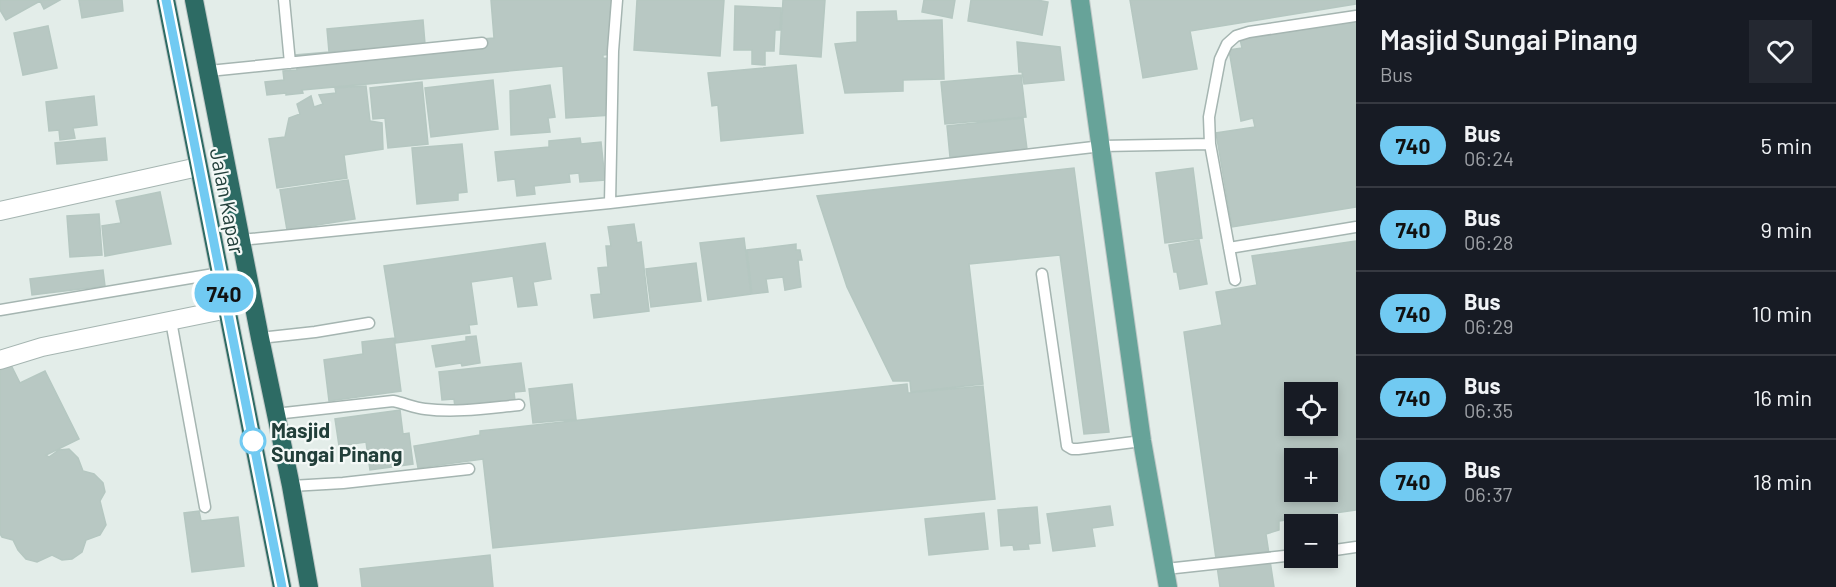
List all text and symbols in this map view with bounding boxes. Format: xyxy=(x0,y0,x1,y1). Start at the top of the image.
button: heart xyxy=(1749,20,1812,83)
text: Masjid Sungai Pinang xyxy=(1380,22,1638,56)
text: Bus xyxy=(1380,62,1413,86)
text: Bus xyxy=(1464,120,1501,146)
text: 5 min xyxy=(1761,132,1812,158)
text: 740 xyxy=(1395,133,1431,158)
street label: Jalan Kapar xyxy=(205,146,251,256)
text: 06:24 xyxy=(1464,146,1514,170)
text: Bus xyxy=(1464,204,1501,230)
text: 9 min xyxy=(1760,216,1812,242)
text: 740 xyxy=(1395,217,1431,242)
text: 06:28 xyxy=(1464,230,1514,254)
line badge: 740 xyxy=(190,274,258,312)
text: 740 xyxy=(206,281,242,306)
text: Bus xyxy=(1464,288,1501,314)
text: 10 min xyxy=(1752,300,1812,326)
text: 740 xyxy=(1395,301,1431,326)
text: 06:29 xyxy=(1464,314,1514,338)
text: Bus xyxy=(1464,372,1501,398)
map controls xyxy=(1284,382,1338,568)
button: locate xyxy=(1284,382,1338,436)
text: 16 min xyxy=(1753,384,1812,410)
text: 740 xyxy=(1395,385,1431,410)
text: 06:35 xyxy=(1464,398,1513,422)
place label: Masjid Sungai Pinang xyxy=(271,417,402,466)
marker: Masjid Sungai Pinang xyxy=(240,428,266,454)
button: + xyxy=(1284,448,1338,502)
text: Bus xyxy=(1464,456,1501,482)
text: 18 min xyxy=(1753,468,1812,494)
text: 740 xyxy=(1395,469,1431,494)
text: 06:37 xyxy=(1464,482,1512,506)
button: − xyxy=(1284,514,1338,568)

